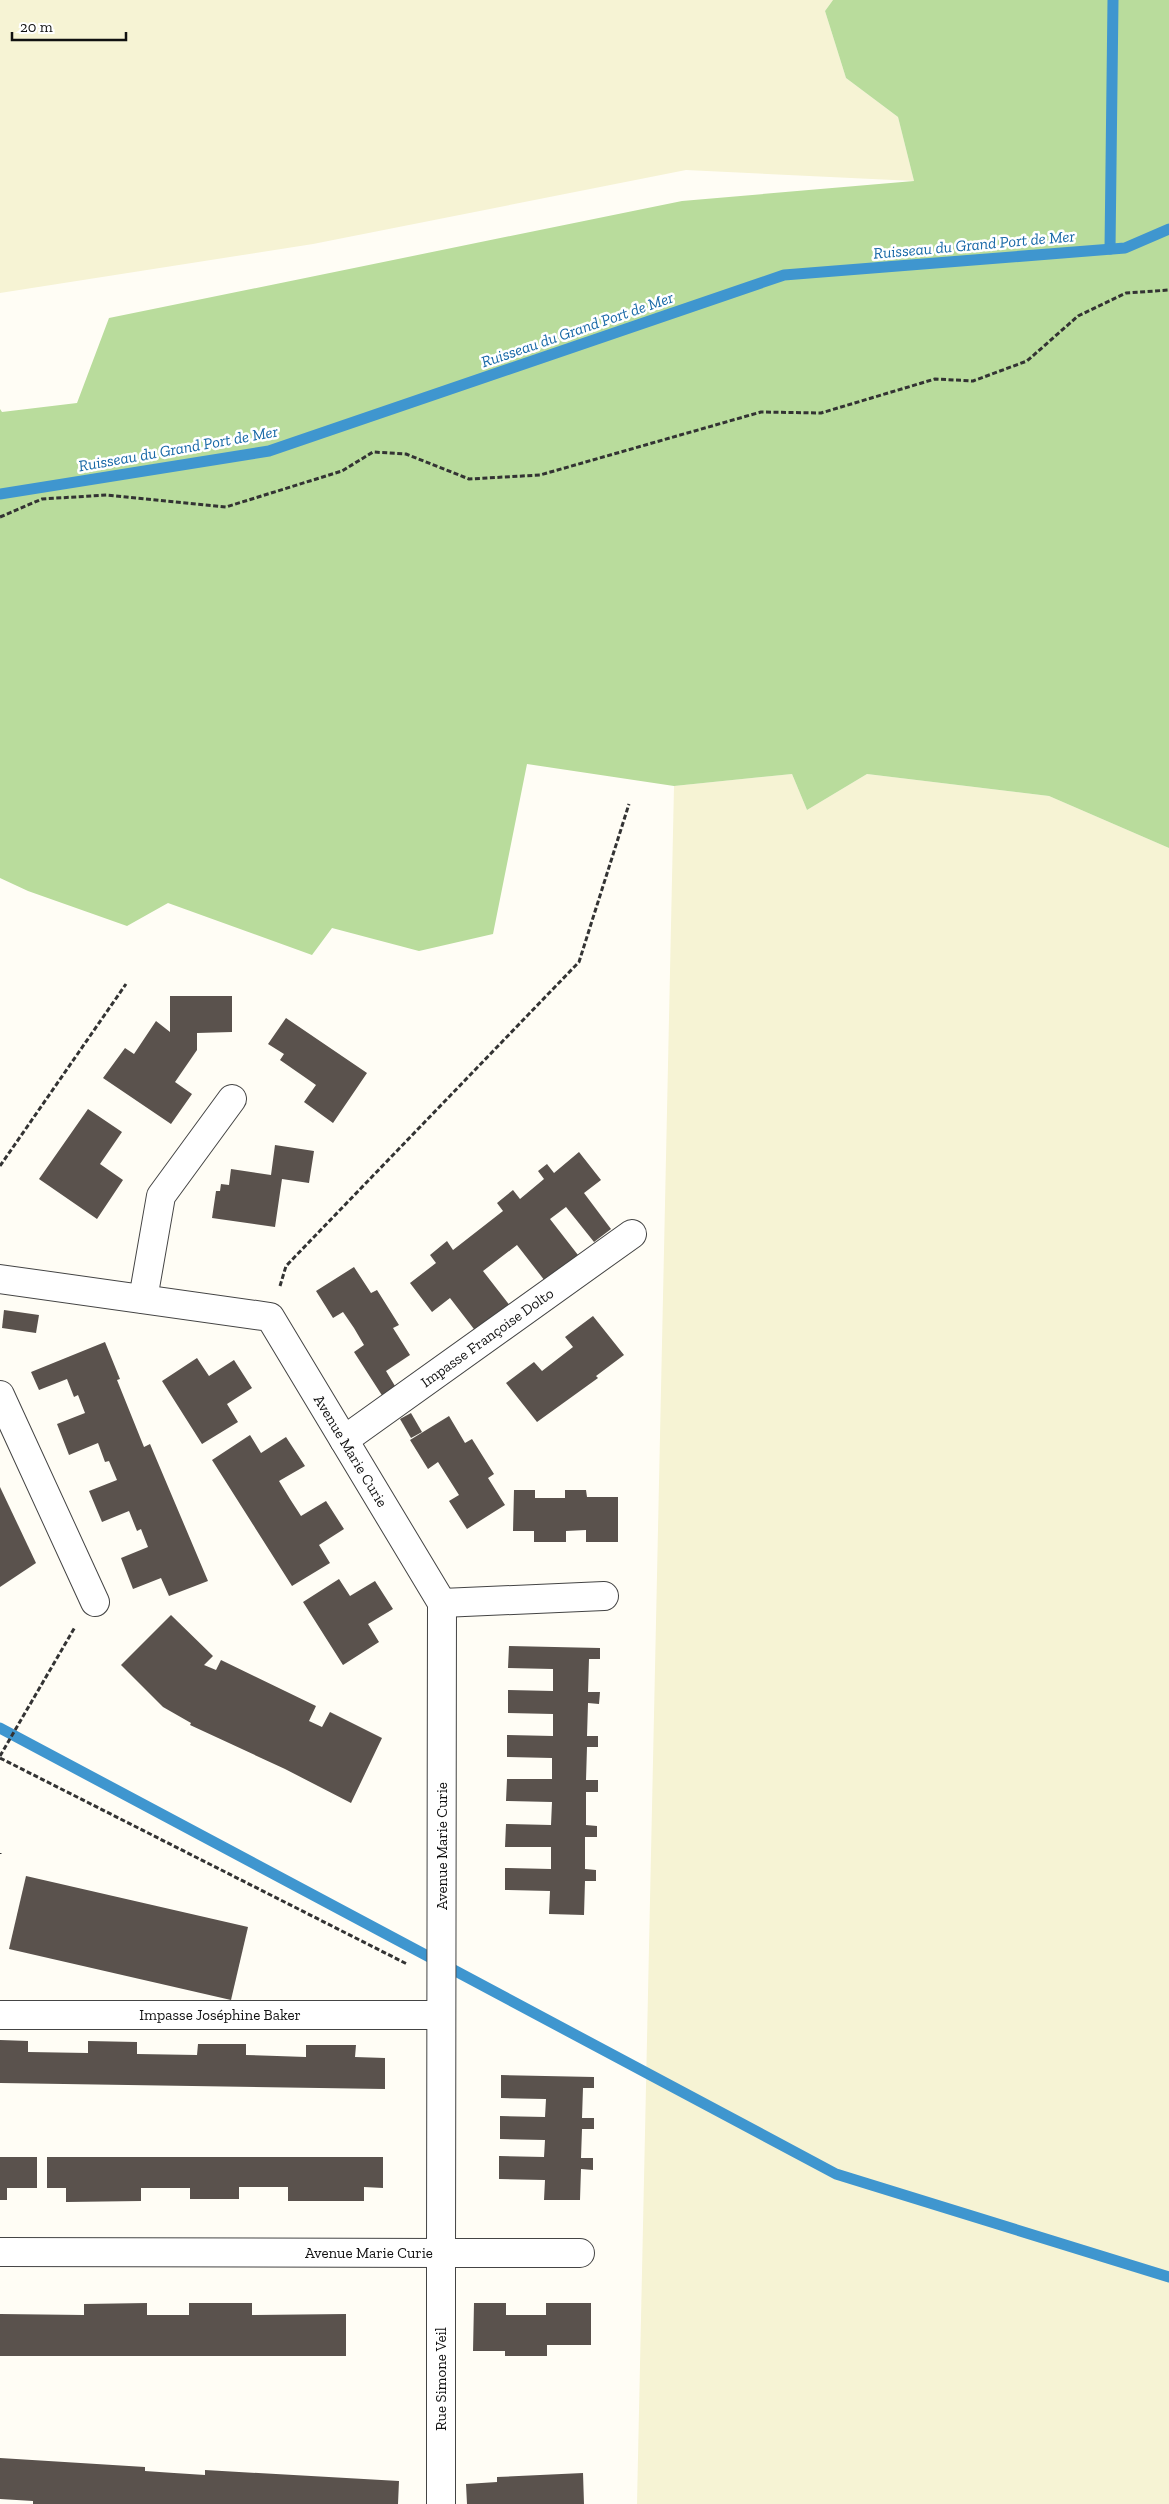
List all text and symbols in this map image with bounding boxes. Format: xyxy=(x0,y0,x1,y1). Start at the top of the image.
scale bar xyxy=(12,10,126,42)
text: 20 m xyxy=(20,18,53,36)
water label: Ruisseau du Grand Port de Mer xyxy=(873,226,1076,263)
water label: Ruisseau du Grand Port de Mer xyxy=(479,287,676,371)
water label: Ruisseau du Grand Port de Mer xyxy=(77,422,280,475)
street label: Impasse Françoise Dolto xyxy=(417,1284,557,1391)
street label: Avenue Marie Curie xyxy=(310,1391,391,1510)
street label: Avenue Marie Curie xyxy=(433,1782,451,1910)
street label: Impasse Joséphine Baker xyxy=(139,2006,301,2024)
street label: Avenue Marie Curie xyxy=(305,2244,433,2262)
street label: Rue Simone Veil xyxy=(432,2327,450,2431)

